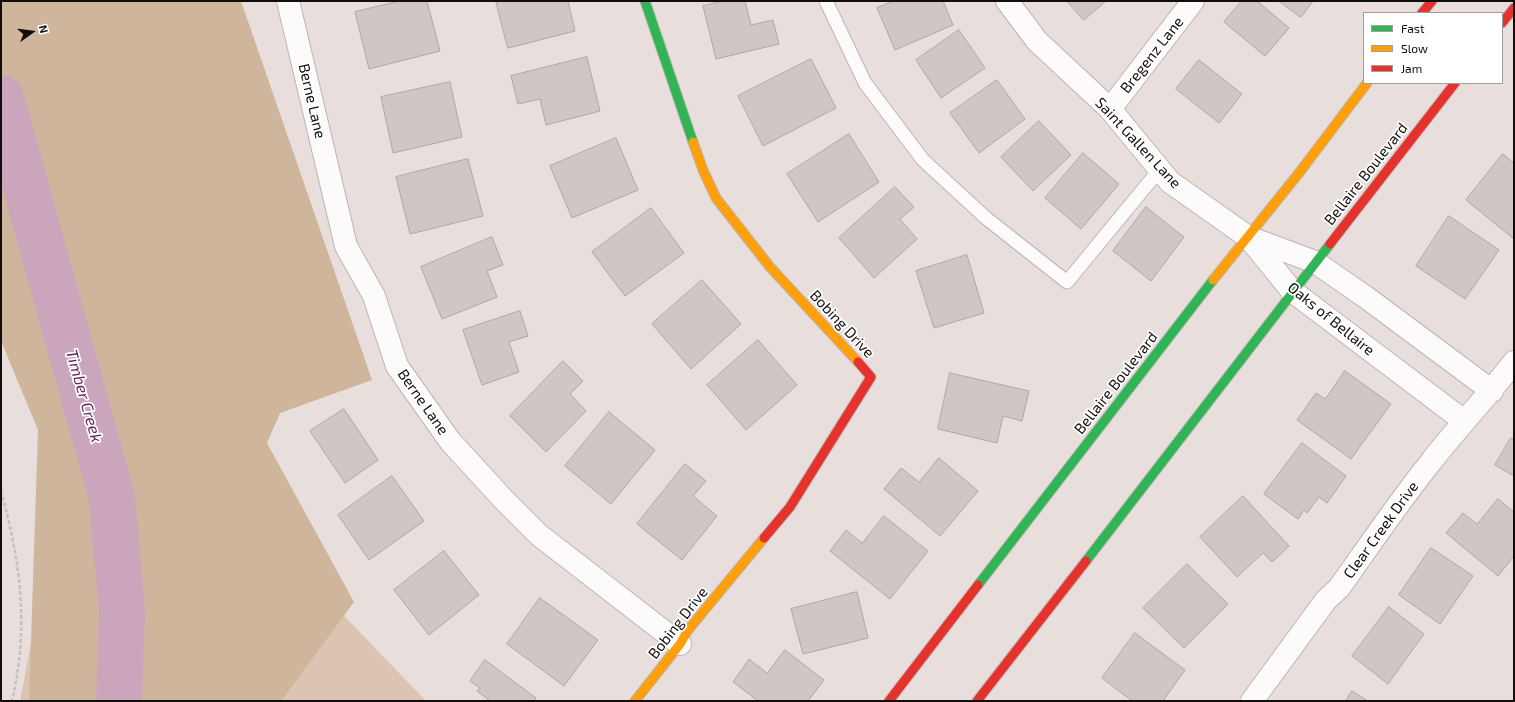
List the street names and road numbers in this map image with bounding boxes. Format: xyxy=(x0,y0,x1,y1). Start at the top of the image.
street label: Bregenz Lane xyxy=(1117,13,1187,97)
street label: Berne Lane xyxy=(295,62,329,140)
street label: Saint Gallen Lane xyxy=(1091,94,1185,192)
street label: Bellaire Boulevard xyxy=(1320,119,1412,229)
street label: Oaks of Bellaire xyxy=(1284,278,1378,360)
street label: Bobing Drive xyxy=(806,286,878,362)
street label: Bellaire Boulevard xyxy=(1070,328,1162,438)
street label: Berne Lane xyxy=(394,366,452,438)
street label: Clear Creek Drive xyxy=(1340,478,1422,582)
street label: Bobing Drive xyxy=(644,584,712,662)

